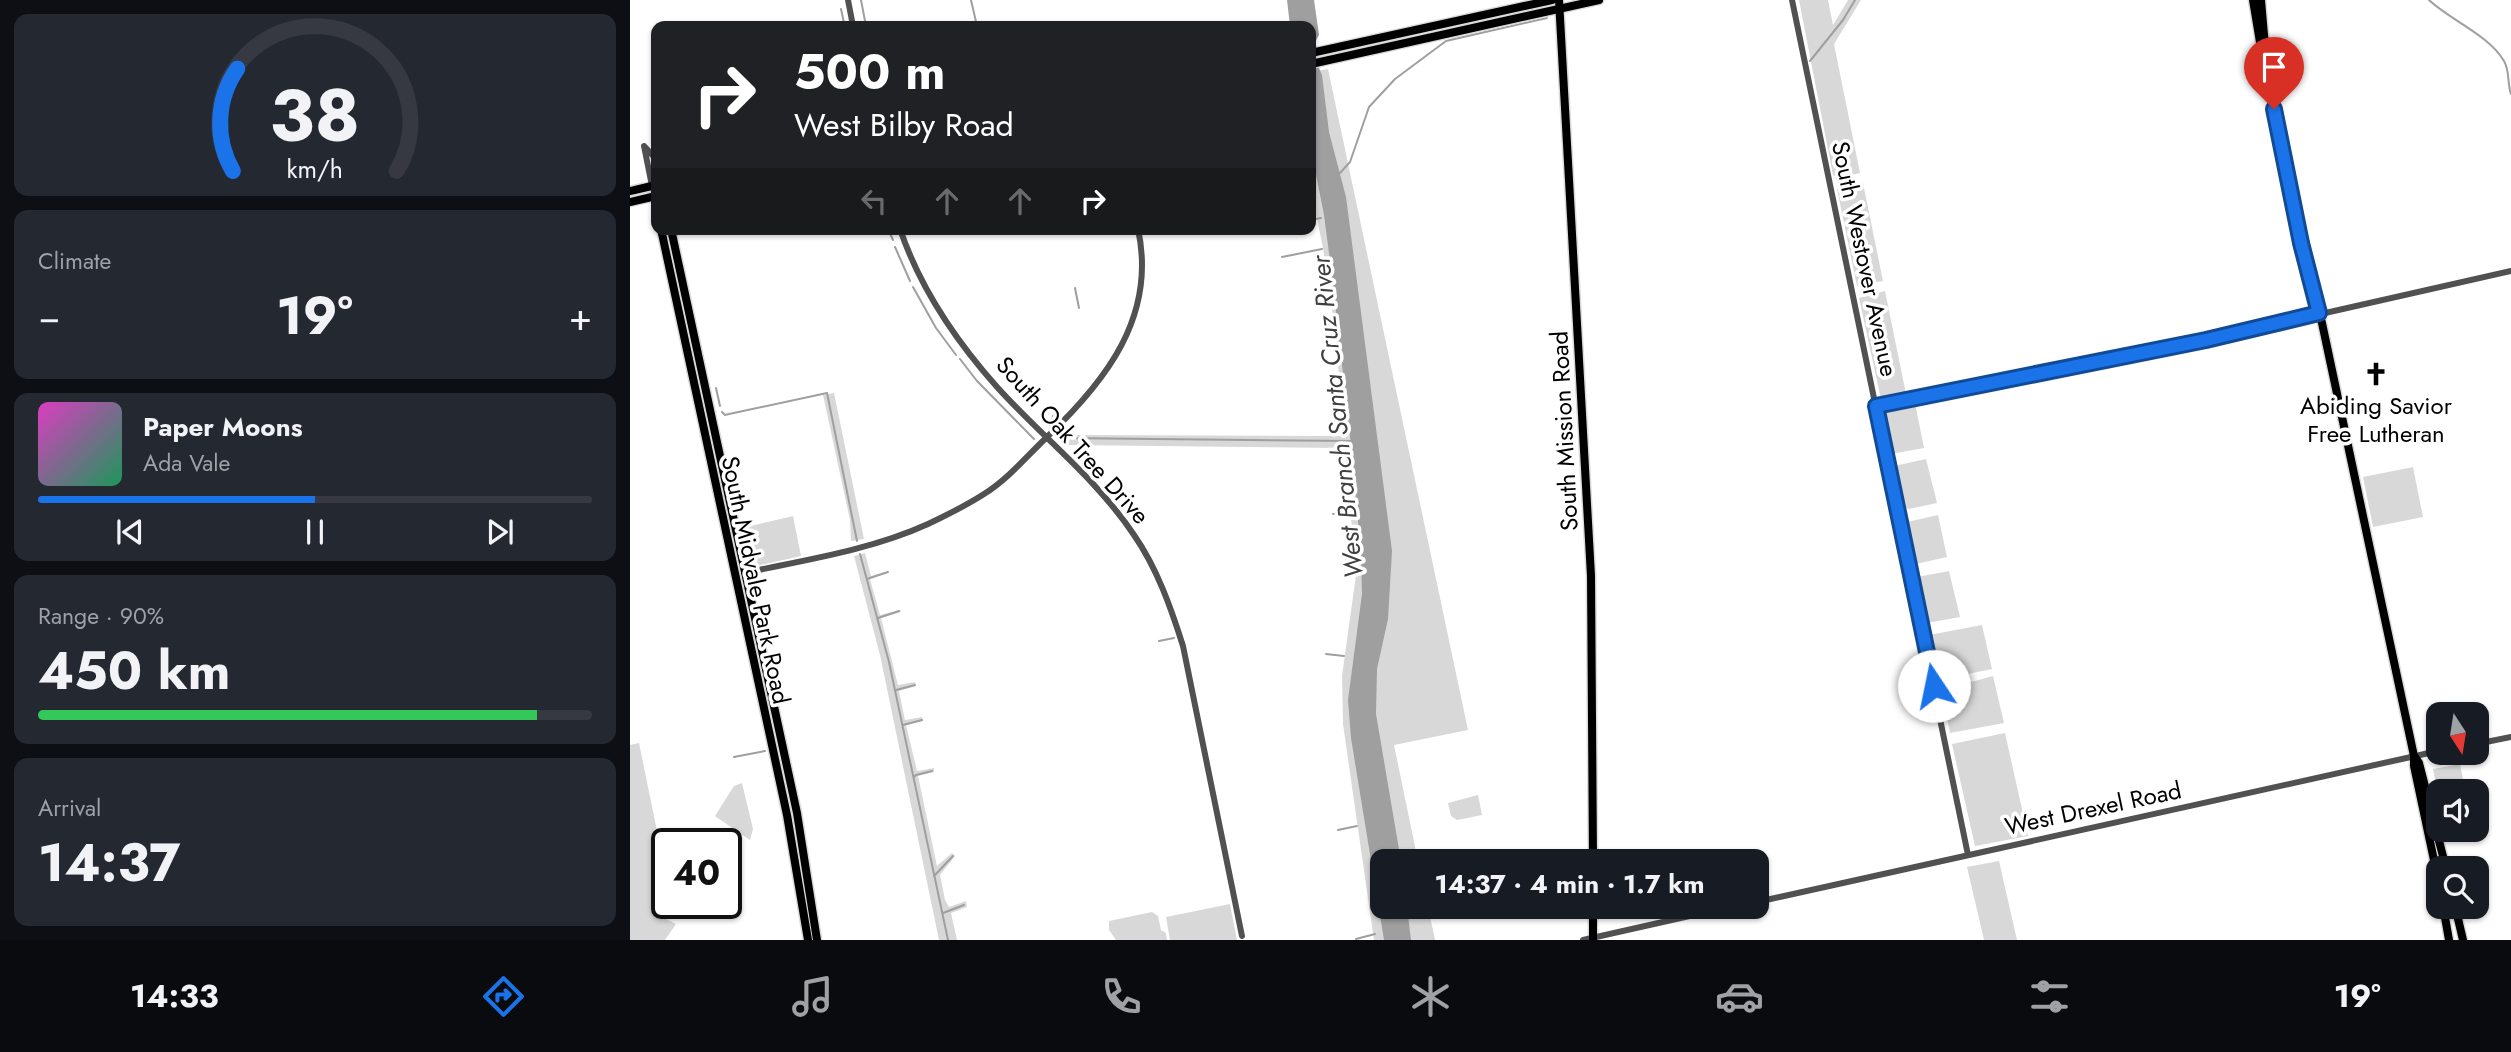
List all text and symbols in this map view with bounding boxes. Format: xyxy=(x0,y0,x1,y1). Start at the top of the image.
text: 500 m xyxy=(794,37,945,107)
pin xyxy=(2244,37,2304,109)
icon: arrive xyxy=(2255,48,2293,86)
icon: right xyxy=(679,49,770,140)
text: 38 xyxy=(270,63,360,168)
text: West Bilby Road xyxy=(794,102,1014,148)
street label: South Westover Avenue xyxy=(1823,138,1907,380)
text: km/h xyxy=(287,151,343,187)
icon: left xyxy=(855,182,893,220)
icon: ahead xyxy=(928,182,966,220)
icon: ahead xyxy=(1001,182,1039,220)
icon: right xyxy=(1074,182,1112,220)
text: Climate xyxy=(38,244,111,278)
water label: West Branch Santa Cruz River xyxy=(1301,252,1373,580)
text: 19° xyxy=(276,278,353,354)
text: − xyxy=(38,289,60,344)
text: + xyxy=(569,289,592,344)
street label: South Mission Road xyxy=(1541,330,1587,532)
street label: South Oak Tree Drive xyxy=(988,348,1158,532)
church icon: Abiding Savior Free Lutheran xyxy=(2362,360,2390,388)
place label: Abiding Savior Free Lutheran xyxy=(2300,388,2453,451)
text: Paper Moons xyxy=(143,408,303,446)
text: Ada Vale xyxy=(143,446,230,480)
street label: South Midvale Park Road xyxy=(713,453,799,707)
icon: previous xyxy=(111,513,149,551)
icon: pause xyxy=(296,513,334,551)
icon: next xyxy=(481,513,519,551)
text: Range · 90% xyxy=(38,599,164,633)
text: 450 km xyxy=(38,633,231,709)
position arrow xyxy=(1897,649,1971,723)
north arrow xyxy=(2426,702,2488,765)
map controls xyxy=(2426,702,2489,919)
street label: West Drexel Road xyxy=(2002,772,2184,844)
button: sound xyxy=(2426,779,2489,842)
text: Arrival xyxy=(38,791,101,825)
text: 14:37 xyxy=(38,825,180,901)
speed limit sign: 40 xyxy=(651,828,742,919)
button: search xyxy=(2426,856,2489,919)
text: 14:37 · 4 min · 1.7 km xyxy=(1435,865,1704,903)
icon: directions xyxy=(479,972,528,1021)
icon: music xyxy=(788,972,837,1021)
icon: phone xyxy=(1097,972,1146,1021)
icon: climate xyxy=(1406,972,1455,1021)
icon: car xyxy=(1715,972,1764,1021)
icon: filters xyxy=(2025,972,2074,1021)
text: 14:33 xyxy=(130,973,219,1019)
text: 19° xyxy=(2334,973,2381,1019)

